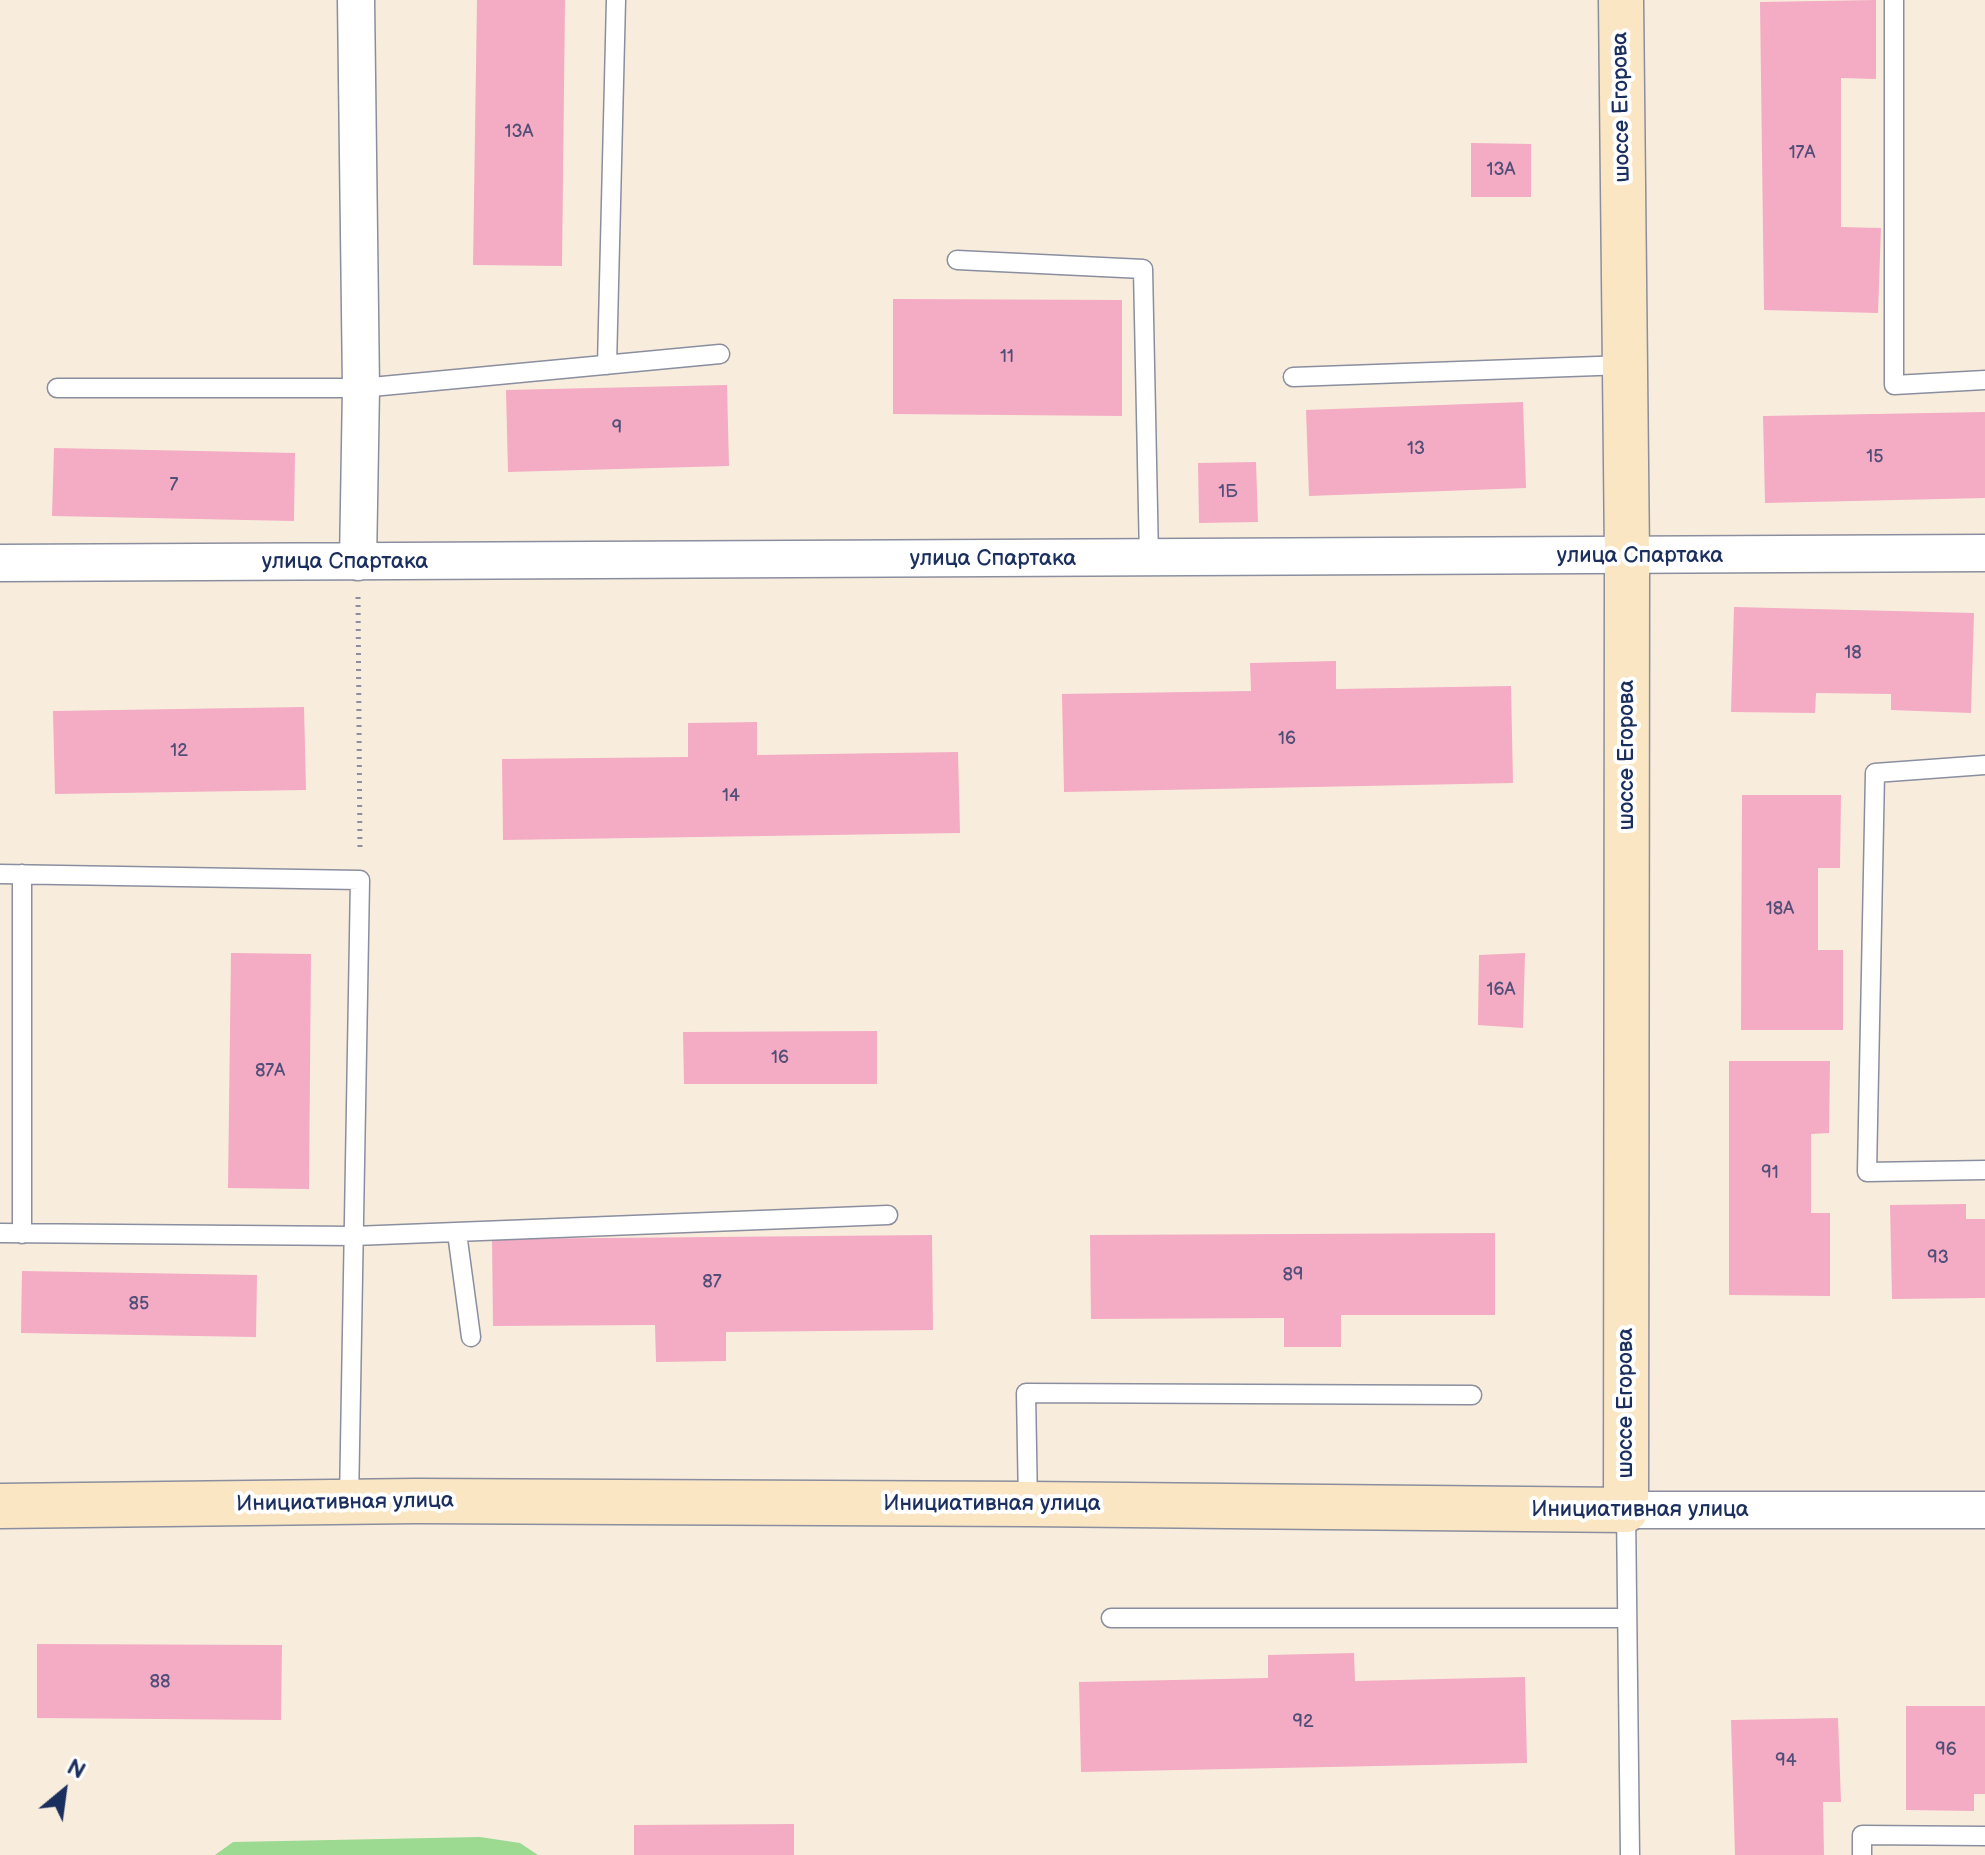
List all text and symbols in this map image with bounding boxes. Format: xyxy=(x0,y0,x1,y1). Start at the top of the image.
street label: шоссе Егорова xyxy=(1607,32,1637,182)
house number: 13А xyxy=(505,121,533,143)
house number: 17А xyxy=(1789,142,1815,164)
house number: 13А xyxy=(1487,159,1515,181)
house number: 11 xyxy=(1000,346,1014,368)
house number: 9 xyxy=(612,417,622,439)
house number: 13 xyxy=(1407,438,1425,460)
house number: 15 xyxy=(1866,446,1884,468)
house number: 7 xyxy=(170,474,178,496)
house number: 1Б xyxy=(1218,481,1238,503)
street label: улица Спартака xyxy=(1557,543,1723,569)
street label: улица Спартака xyxy=(910,546,1076,572)
street label: улица Спартака xyxy=(262,549,428,575)
house number: 18 xyxy=(1844,642,1862,664)
street label: шоссе Егорова xyxy=(1614,680,1640,830)
house number: 16 xyxy=(1278,728,1296,750)
house number: 12 xyxy=(170,740,188,762)
house number: 14 xyxy=(722,785,740,807)
house number: 18А xyxy=(1766,898,1794,920)
house number: 16А xyxy=(1487,979,1515,1001)
house number: 16 xyxy=(771,1047,789,1069)
house number: 87А xyxy=(255,1060,285,1082)
house number: 91 xyxy=(1761,1162,1779,1184)
house number: 93 xyxy=(1927,1247,1949,1269)
house number: 89 xyxy=(1283,1264,1303,1286)
house number: 87 xyxy=(702,1271,722,1293)
house number: 85 xyxy=(129,1293,149,1315)
street label: шоссе Егорова xyxy=(1613,1328,1639,1478)
street label: Инициативная улица xyxy=(236,1488,454,1518)
street label: Инициативная улица xyxy=(883,1491,1101,1517)
street label: Инициативная улица xyxy=(1531,1497,1749,1523)
house number: 88 xyxy=(150,1671,170,1693)
house number: 92 xyxy=(1292,1711,1314,1733)
house number: 96 xyxy=(1935,1739,1957,1761)
house number: 94 xyxy=(1775,1750,1797,1772)
north arrow xyxy=(24,1751,104,1831)
text: N xyxy=(62,1754,90,1785)

